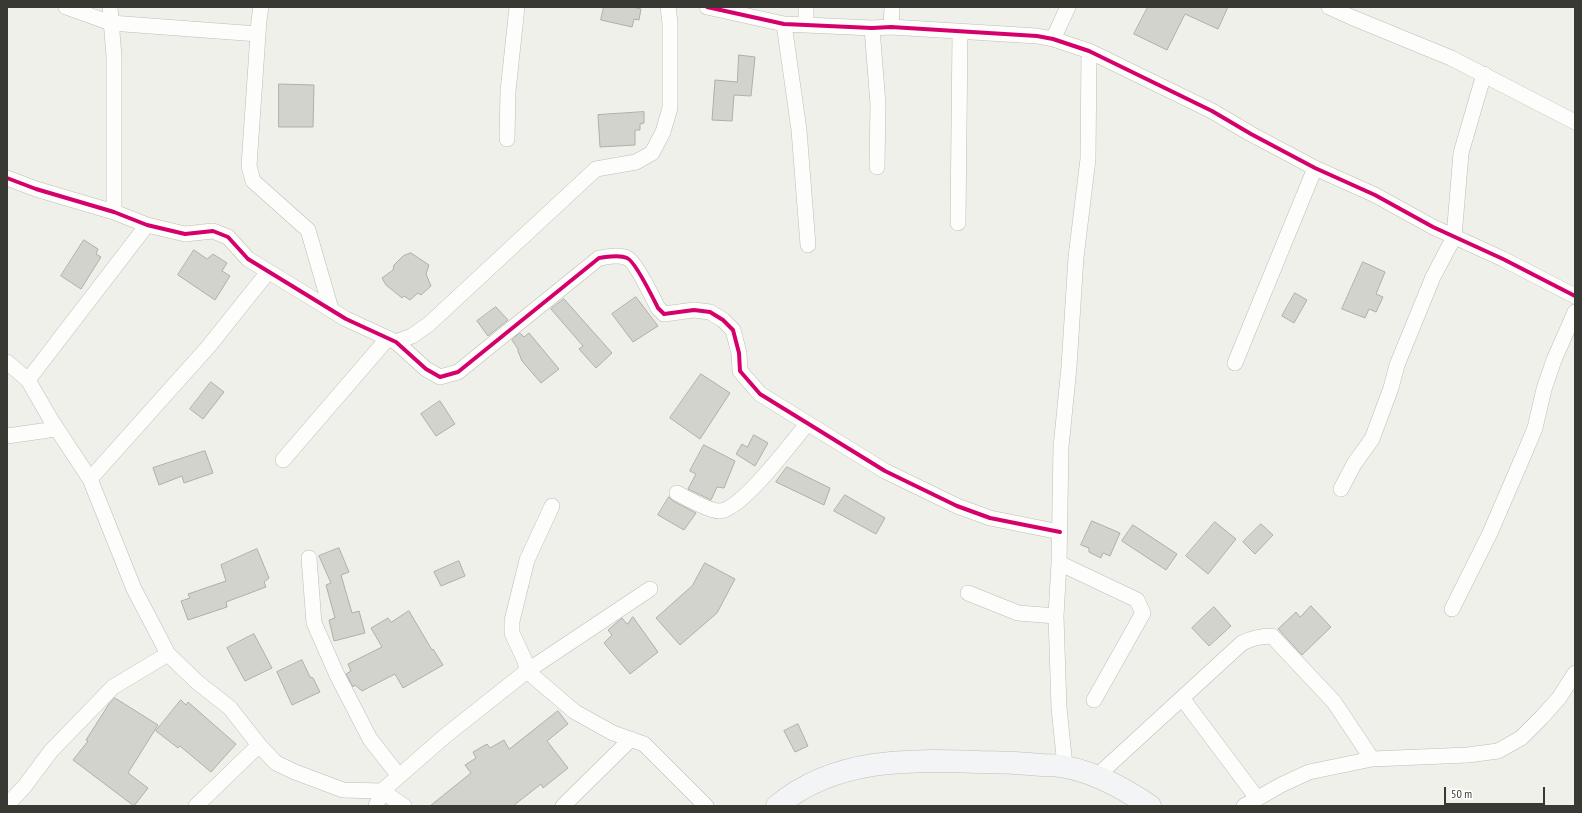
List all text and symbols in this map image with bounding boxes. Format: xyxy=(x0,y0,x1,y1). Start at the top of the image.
scale bar xyxy=(1446,779,1547,805)
text: 50 m xyxy=(1451,786,1472,801)

